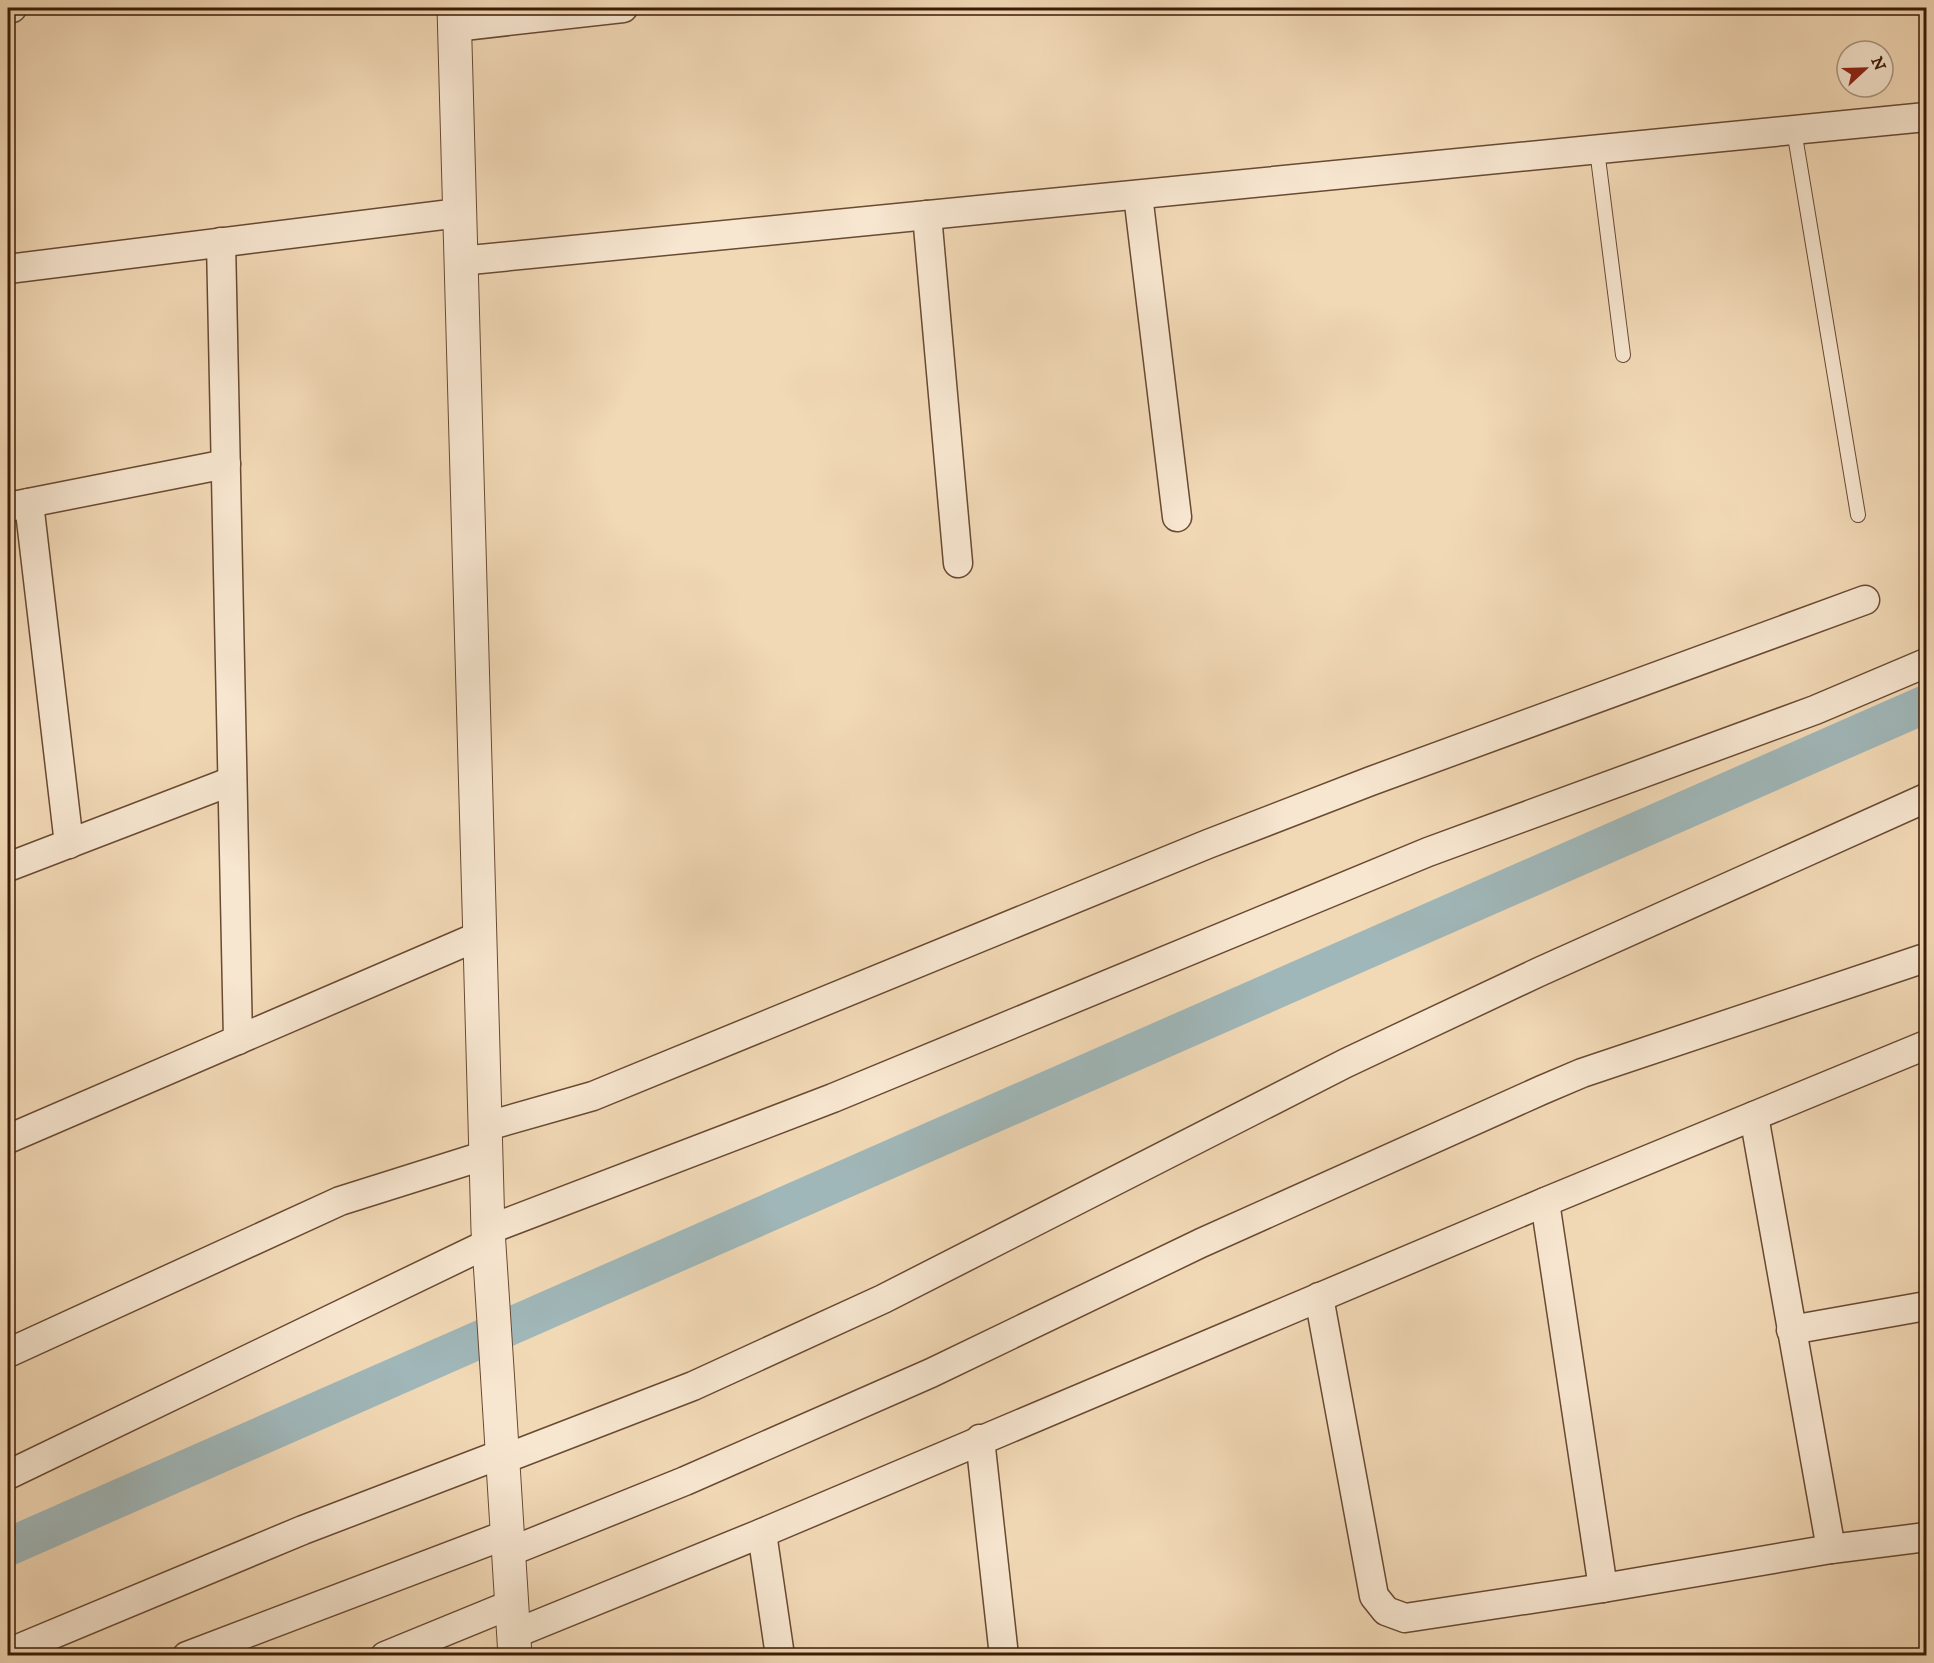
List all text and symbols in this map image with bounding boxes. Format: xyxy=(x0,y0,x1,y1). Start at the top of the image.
north arrow xyxy=(1835,39,1895,99)
text: N xyxy=(1866,54,1890,74)

